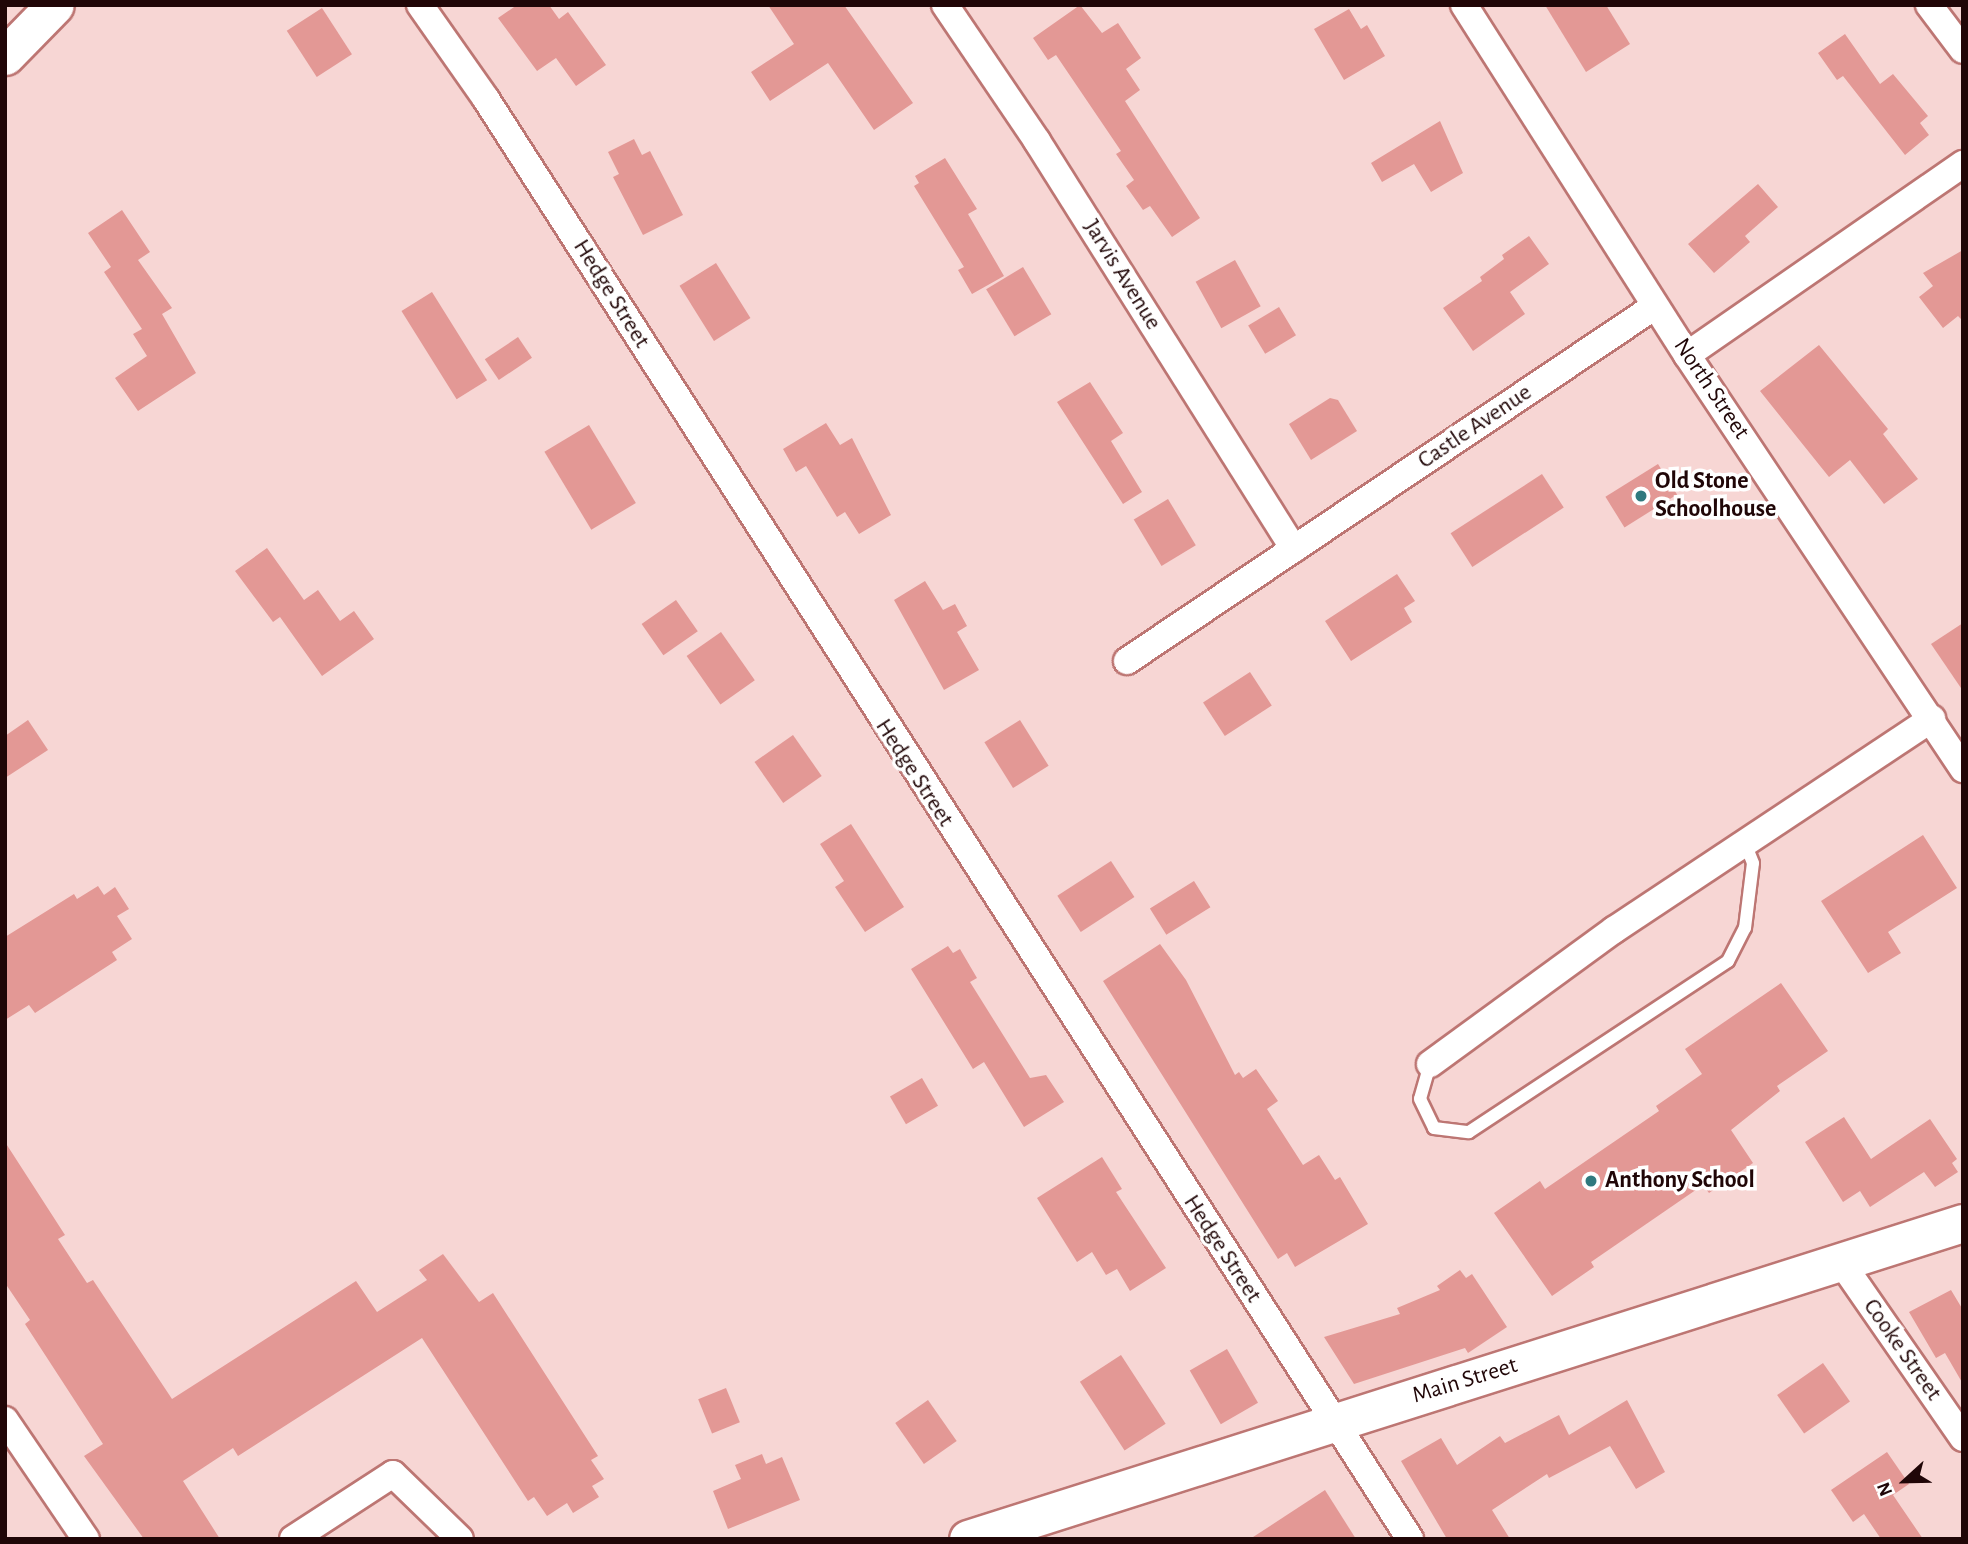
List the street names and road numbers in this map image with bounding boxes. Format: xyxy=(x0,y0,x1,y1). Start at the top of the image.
street label: Jarvis Avenue xyxy=(1077,215,1167,335)
street label: Hedge Street xyxy=(566,234,656,354)
street label: North Street xyxy=(1667,333,1755,445)
street label: Castle Avenue xyxy=(1413,378,1537,476)
street label: Hedge Street xyxy=(869,714,959,832)
street label: Hedge Street xyxy=(1177,1190,1267,1308)
street label: Cooke Street xyxy=(1856,1294,1948,1406)
street label: Main Street xyxy=(1409,1351,1521,1411)

